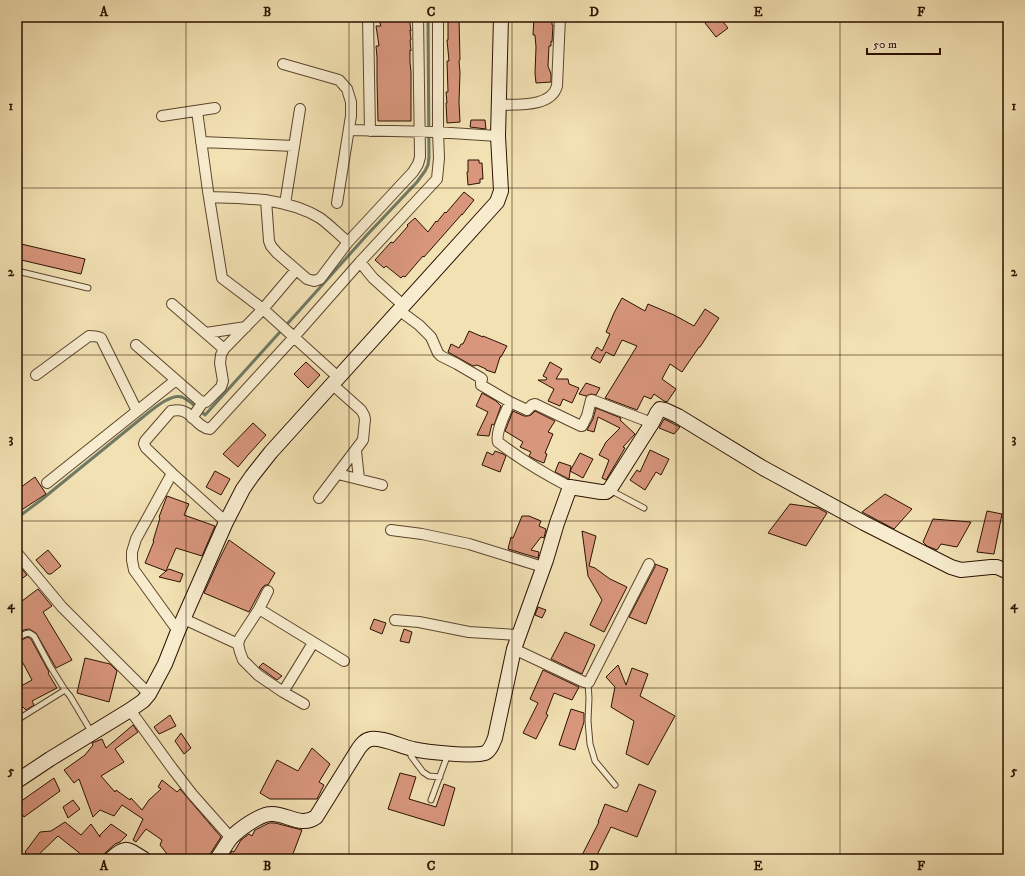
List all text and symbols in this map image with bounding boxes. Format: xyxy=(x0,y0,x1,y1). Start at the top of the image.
text: A xyxy=(99,4,109,20)
text: B xyxy=(263,4,271,20)
text: C xyxy=(427,4,436,20)
text: D xyxy=(589,4,599,20)
text: E xyxy=(753,4,763,20)
text: F xyxy=(917,4,926,20)
scale bar xyxy=(867,30,940,56)
text: 50 m xyxy=(873,37,897,52)
text: 1 xyxy=(9,98,14,114)
text: 1 xyxy=(1012,98,1017,114)
text: 2 xyxy=(8,264,15,280)
text: 2 xyxy=(1011,264,1018,280)
text: 3 xyxy=(9,431,14,447)
text: 3 xyxy=(1012,431,1017,447)
text: 4 xyxy=(6,597,15,614)
text: 4 xyxy=(1009,597,1018,614)
text: 5 xyxy=(7,763,15,779)
text: 5 xyxy=(1010,763,1018,779)
text: A xyxy=(99,858,109,874)
text: B xyxy=(263,858,271,874)
text: C xyxy=(427,858,436,874)
text: D xyxy=(589,858,599,874)
text: E xyxy=(753,858,763,874)
text: F xyxy=(917,858,926,874)

